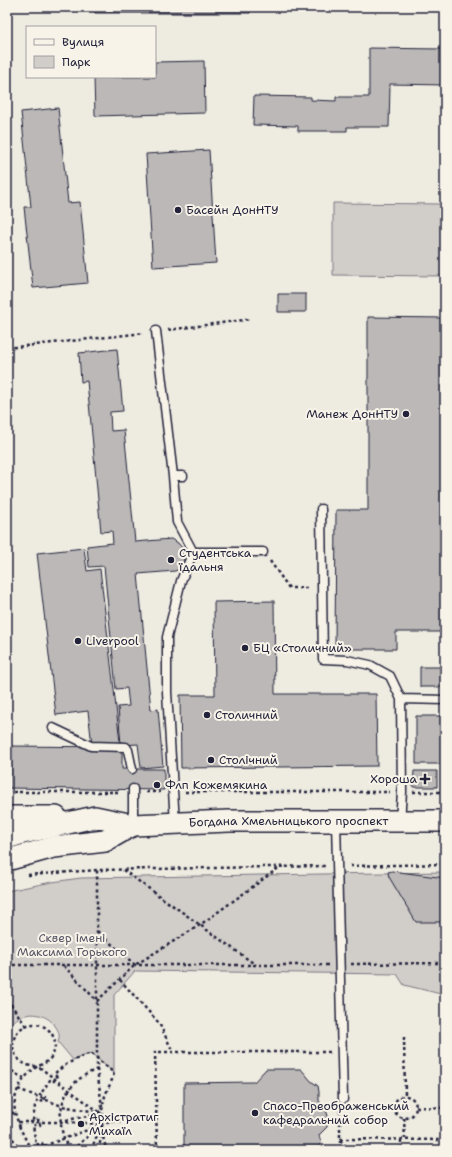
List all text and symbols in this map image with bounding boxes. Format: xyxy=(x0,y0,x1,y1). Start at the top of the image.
legend xyxy=(26,26,156,78)
text: Вулиця xyxy=(62,34,104,50)
text: Парк xyxy=(62,54,91,70)
place label: Басейн ДонНТУ xyxy=(186,202,278,218)
marker: Басейн ДонНТУ xyxy=(173,205,183,215)
place label: Манеж ДонНТУ xyxy=(306,406,398,422)
marker: Манеж ДонНТУ xyxy=(401,409,411,419)
place label: Студентська їдальня xyxy=(178,545,252,575)
marker: Студентська їдальня xyxy=(166,555,176,565)
place label: Liverpool xyxy=(86,633,139,649)
marker: Liverpool xyxy=(73,636,83,646)
place label: БЦ «Столичний» xyxy=(253,640,352,656)
marker: БЦ «Столичний» xyxy=(240,643,250,653)
place label: Столичний xyxy=(215,707,278,723)
marker: Столичний xyxy=(202,710,212,720)
place label: Столічний xyxy=(219,752,278,768)
marker: Столічний xyxy=(206,755,216,765)
place label: Хороша xyxy=(370,771,418,787)
marker: Хороша xyxy=(420,774,430,784)
place label: Флп Кожемякина xyxy=(165,777,268,793)
marker: Флп Кожемякина xyxy=(152,780,162,790)
street label: Богдана Хмельницького проспект xyxy=(188,813,389,831)
park label: Сквер імені Максима Горького xyxy=(17,930,127,960)
place label: Спасо-Преображенський кафедральний собор xyxy=(263,1098,409,1128)
marker: Спасо-Преображенський кафедральний собор xyxy=(250,1108,260,1118)
place label: Архістратиг Михаїл xyxy=(89,1109,159,1139)
marker: Архістратиг Михаїл xyxy=(76,1119,86,1129)

